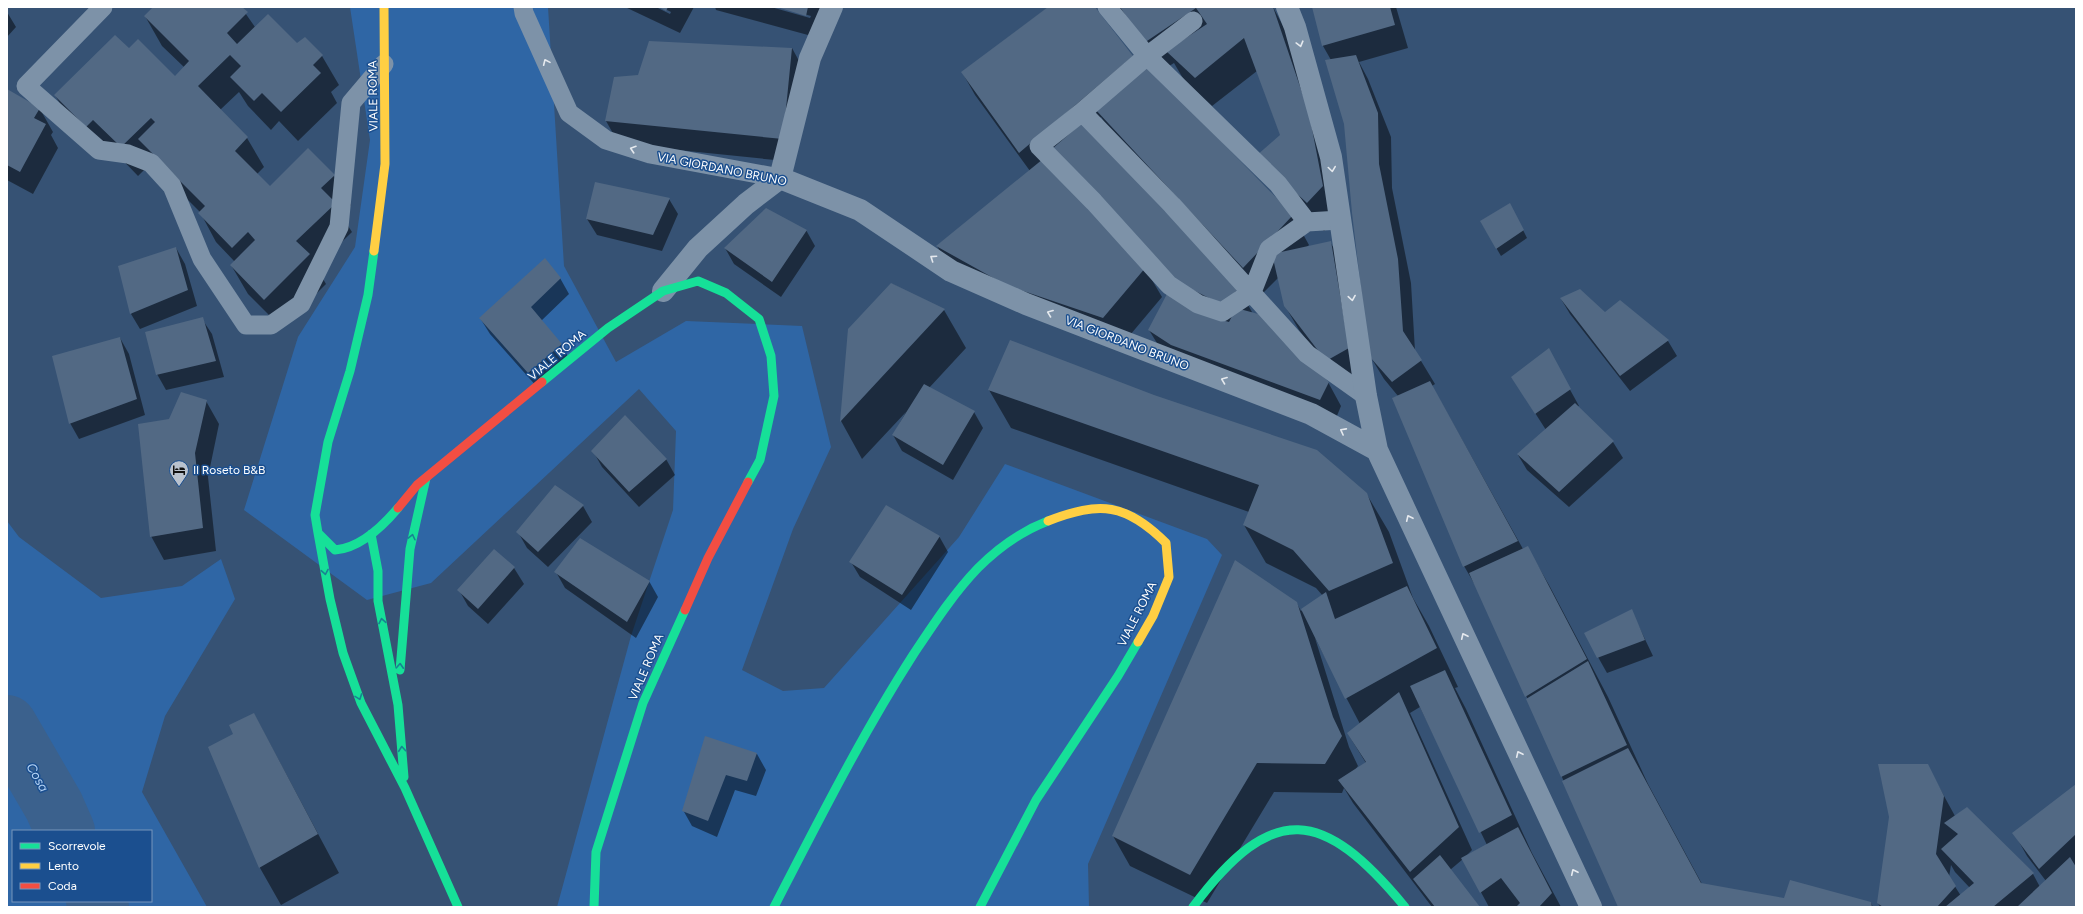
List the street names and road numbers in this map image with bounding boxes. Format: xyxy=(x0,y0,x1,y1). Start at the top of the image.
street label: VIALE ROMA xyxy=(365,60,381,132)
street label: VIA GIORDANO BRUNO xyxy=(656,150,788,188)
street label: VIA GIORDANO BRUNO xyxy=(1063,313,1191,373)
street label: VIALE ROMA xyxy=(525,327,589,383)
street label: VIALE ROMA xyxy=(1115,579,1159,649)
street label: VIALE ROMA xyxy=(626,632,666,702)

